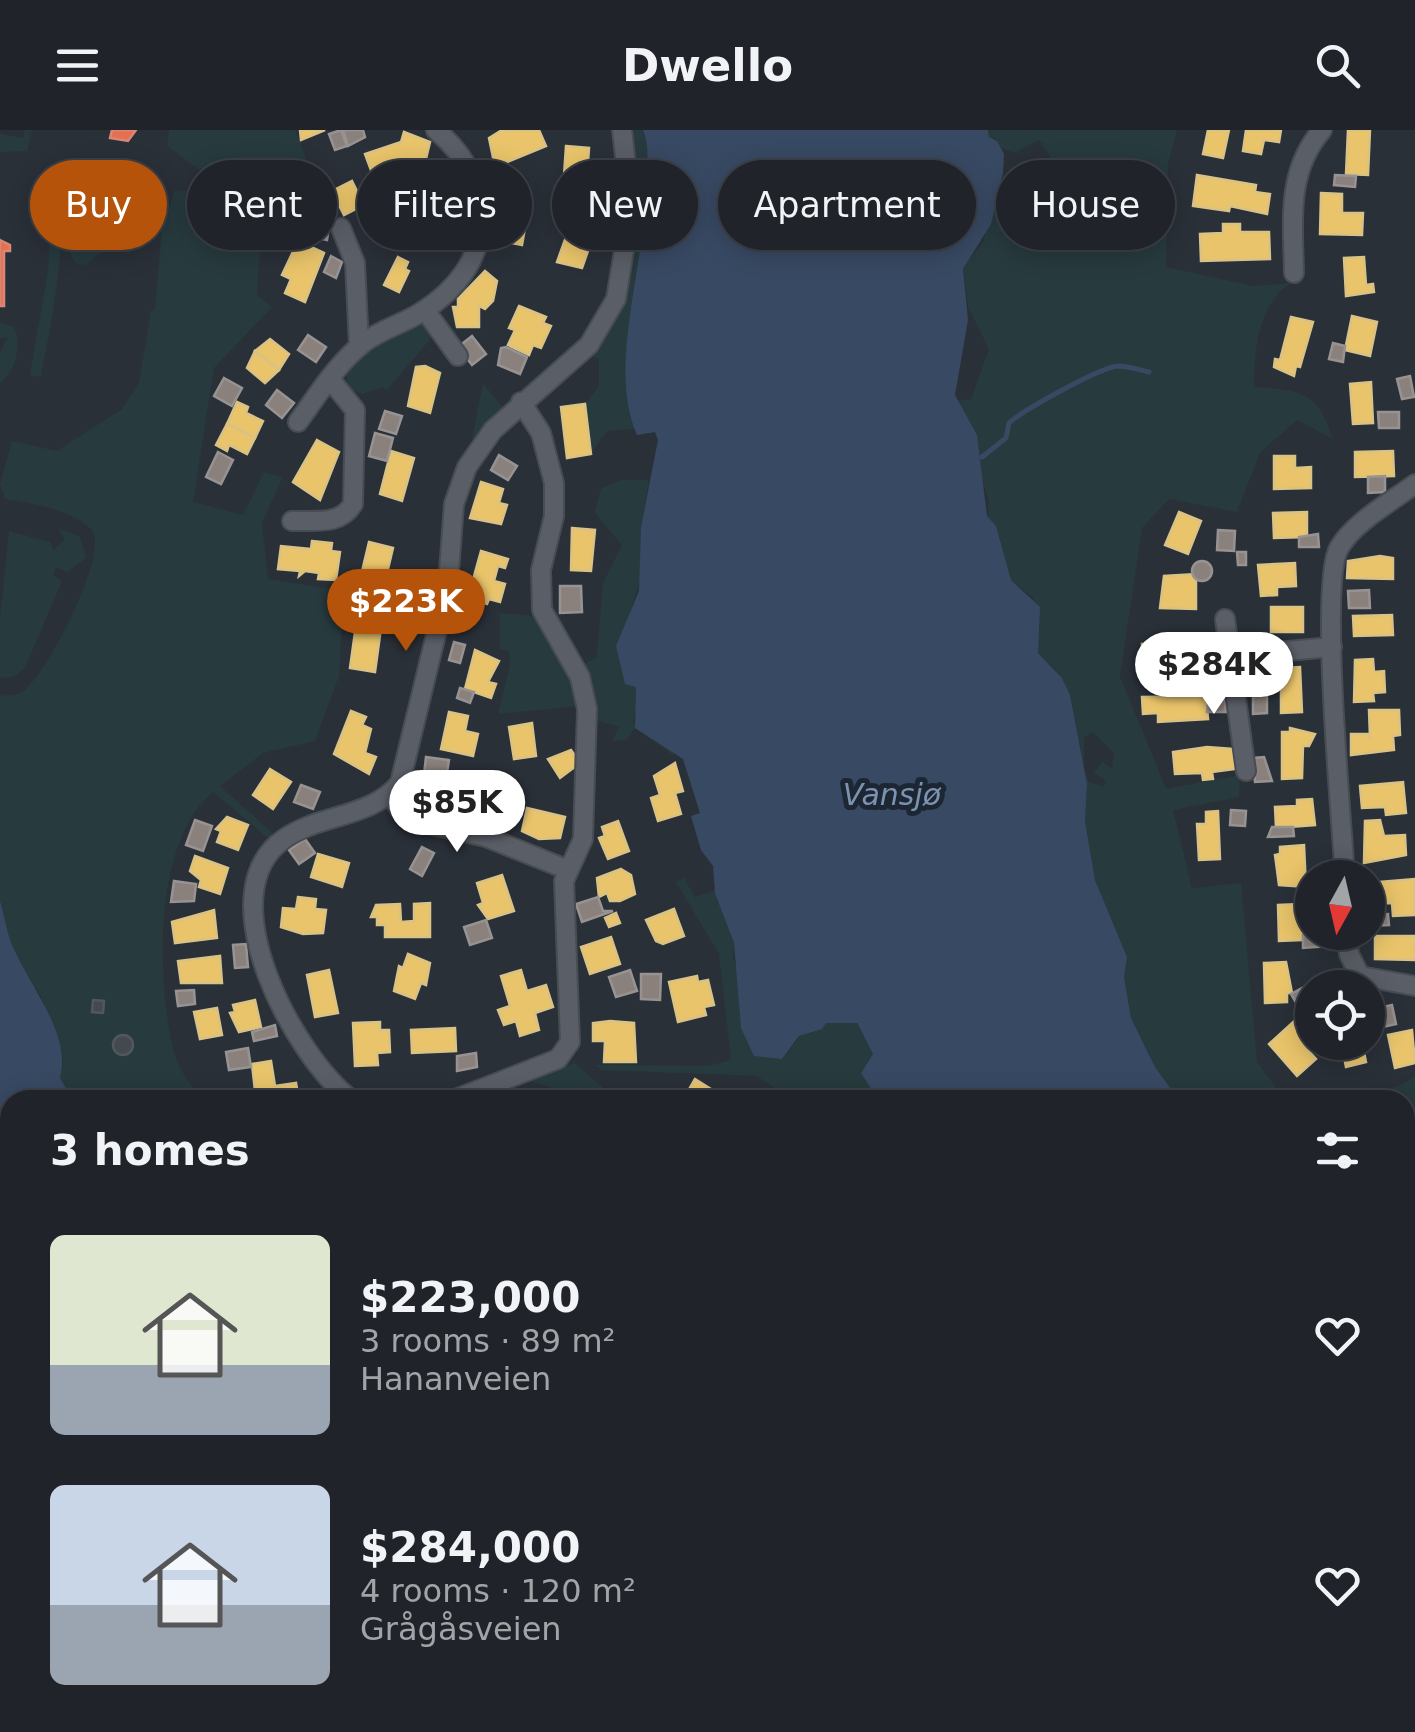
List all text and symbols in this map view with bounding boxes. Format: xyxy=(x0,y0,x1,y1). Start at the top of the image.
icon: menu xyxy=(50,38,105,93)
icon: search xyxy=(1310,38,1365,93)
text: Dwello xyxy=(622,39,793,92)
chip: Buy xyxy=(30,160,167,250)
chip: Rent xyxy=(187,160,337,250)
chip: Filters xyxy=(357,160,532,250)
chip: New xyxy=(552,160,698,250)
chip: Apartment xyxy=(718,160,976,250)
chip: House xyxy=(996,160,1175,250)
pin: $223K xyxy=(336,569,476,654)
text: $223K xyxy=(349,582,463,620)
pin: $284K xyxy=(1144,632,1284,717)
text: $284K xyxy=(1157,645,1271,683)
pin: $85K xyxy=(398,770,516,855)
water label: Vansjø xyxy=(843,777,942,812)
text: $85K xyxy=(411,783,503,821)
north arrow xyxy=(1295,860,1385,950)
map controls xyxy=(1295,860,1385,1060)
button: locate xyxy=(1295,970,1385,1060)
icon: filters xyxy=(1310,1123,1365,1178)
text: 3 homes xyxy=(50,1126,250,1175)
text: $223,000 xyxy=(360,1273,581,1322)
icon: home xyxy=(130,1275,250,1395)
icon: heart xyxy=(1310,1308,1365,1363)
text: 3 rooms · 89 m² xyxy=(360,1322,615,1360)
text: Hananveien xyxy=(360,1360,551,1398)
text: $284,000 xyxy=(360,1523,581,1572)
icon: home xyxy=(130,1525,250,1645)
icon: heart xyxy=(1310,1558,1365,1613)
text: 4 rooms · 120 m² xyxy=(360,1572,636,1610)
text: Grågåsveien xyxy=(360,1610,562,1648)

